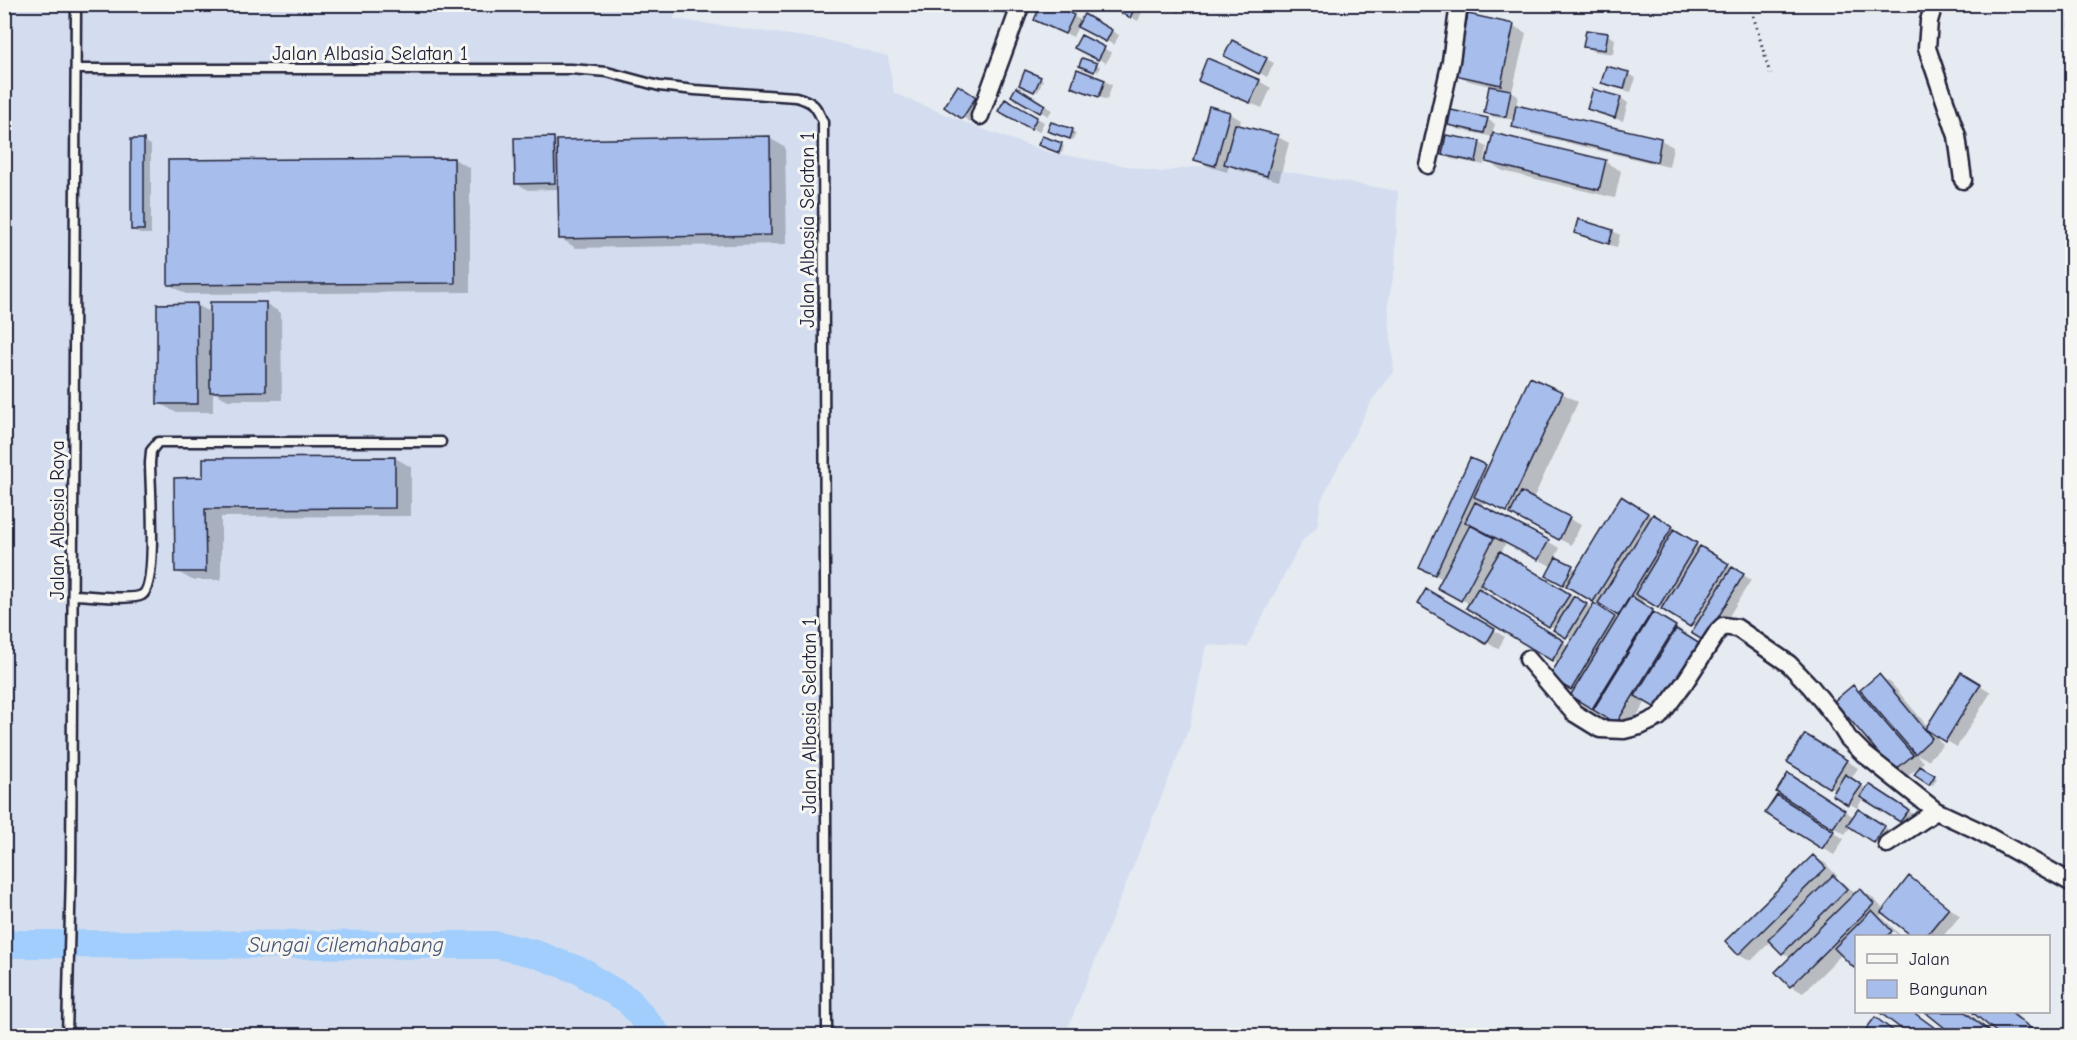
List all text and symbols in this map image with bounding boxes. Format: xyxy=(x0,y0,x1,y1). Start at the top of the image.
street label: Jalan Albasia Selatan 1 xyxy=(272,42,468,65)
street label: Jalan Albasia Selatan 1 xyxy=(796,132,819,328)
street label: Jalan Albasia Raya xyxy=(46,440,69,600)
street label: Jalan Albasia Selatan 1 xyxy=(798,618,821,814)
water label: Sungai Cilemahabang xyxy=(248,933,444,957)
legend xyxy=(1855,935,2050,1013)
text: Jalan xyxy=(1909,949,1950,970)
text: Bangunan xyxy=(1909,979,1987,1000)

